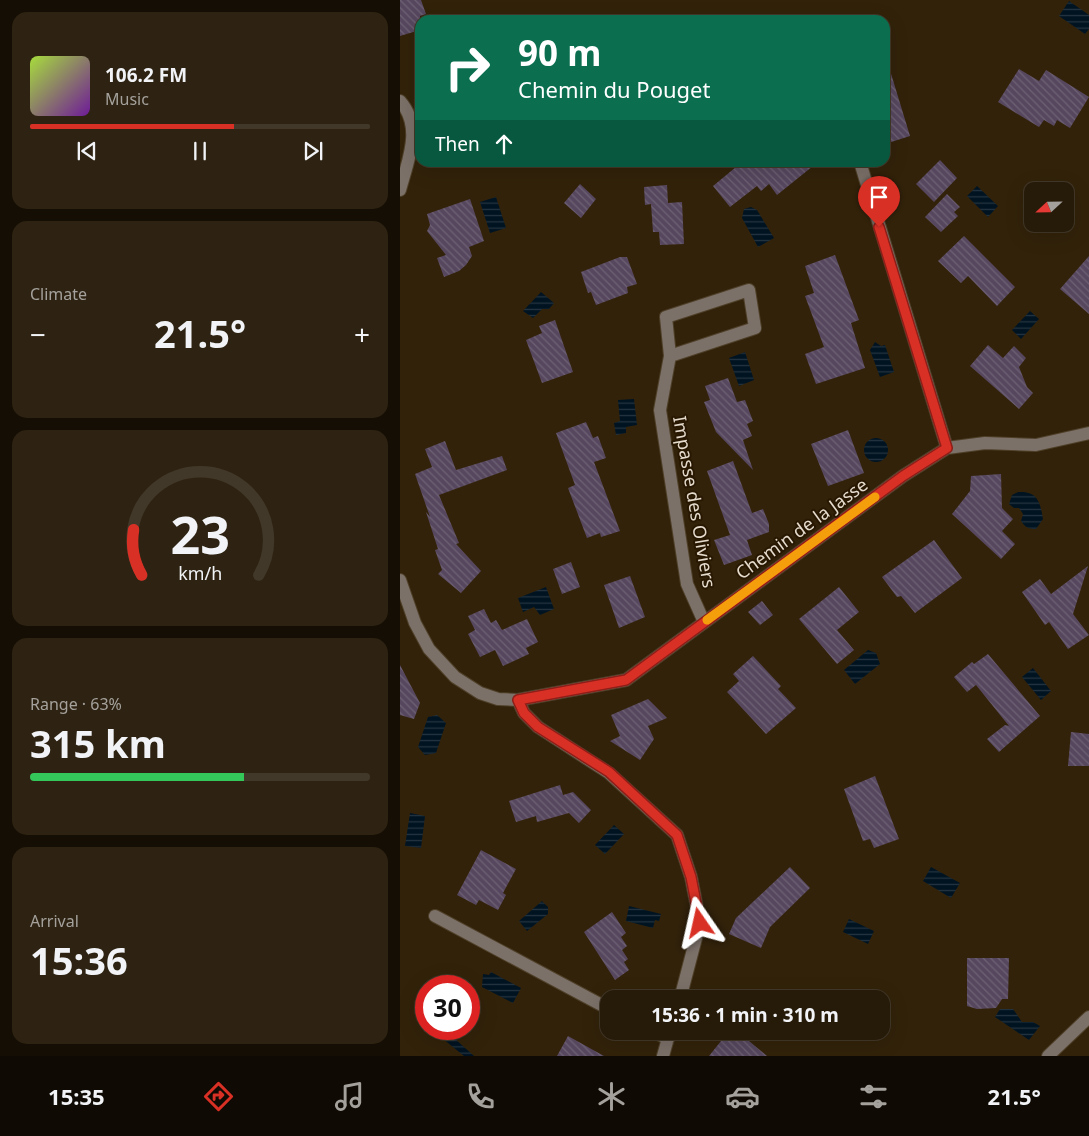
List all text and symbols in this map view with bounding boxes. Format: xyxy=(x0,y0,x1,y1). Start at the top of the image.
text: 90 m xyxy=(518,29,601,76)
icon: right xyxy=(435,35,500,100)
text: 106.2 FM xyxy=(105,62,187,88)
text: Chemin du Pouget xyxy=(518,74,710,104)
text: Music xyxy=(105,88,149,110)
icon: ahead xyxy=(490,130,518,158)
text: Then xyxy=(435,131,480,157)
icon: previous xyxy=(73,137,101,165)
icon: pause xyxy=(186,137,214,165)
icon: next xyxy=(299,137,327,165)
pin xyxy=(858,176,900,227)
north arrow xyxy=(1024,182,1074,232)
map controls xyxy=(1024,182,1074,232)
icon: arrive xyxy=(865,183,893,211)
text: Climate xyxy=(30,283,87,305)
text: 21.5° xyxy=(154,307,246,359)
text: − xyxy=(30,315,46,353)
text: + xyxy=(354,315,370,353)
street label: Impasse des Oliviers xyxy=(668,414,722,590)
street label: Chemin de la Jasse xyxy=(731,472,872,584)
text: 23 xyxy=(170,498,230,569)
text: km/h xyxy=(178,561,222,585)
text: Range · 63% xyxy=(30,693,122,715)
text: 315 km xyxy=(30,717,166,769)
position arrow xyxy=(673,896,725,948)
text: Arrival xyxy=(30,910,79,932)
text: 15:36 xyxy=(30,934,128,986)
speed limit sign: 30 xyxy=(415,975,480,1040)
text: 15:36 · 1 min · 310 m xyxy=(651,1002,839,1028)
icon: directions xyxy=(201,1079,236,1114)
icon: music xyxy=(332,1079,367,1114)
icon: phone xyxy=(463,1079,498,1114)
icon: climate xyxy=(594,1079,629,1114)
icon: car xyxy=(725,1079,760,1114)
icon: filters xyxy=(856,1079,891,1114)
text: 15:35 xyxy=(48,1081,105,1111)
text: 21.5° xyxy=(988,1081,1041,1111)

